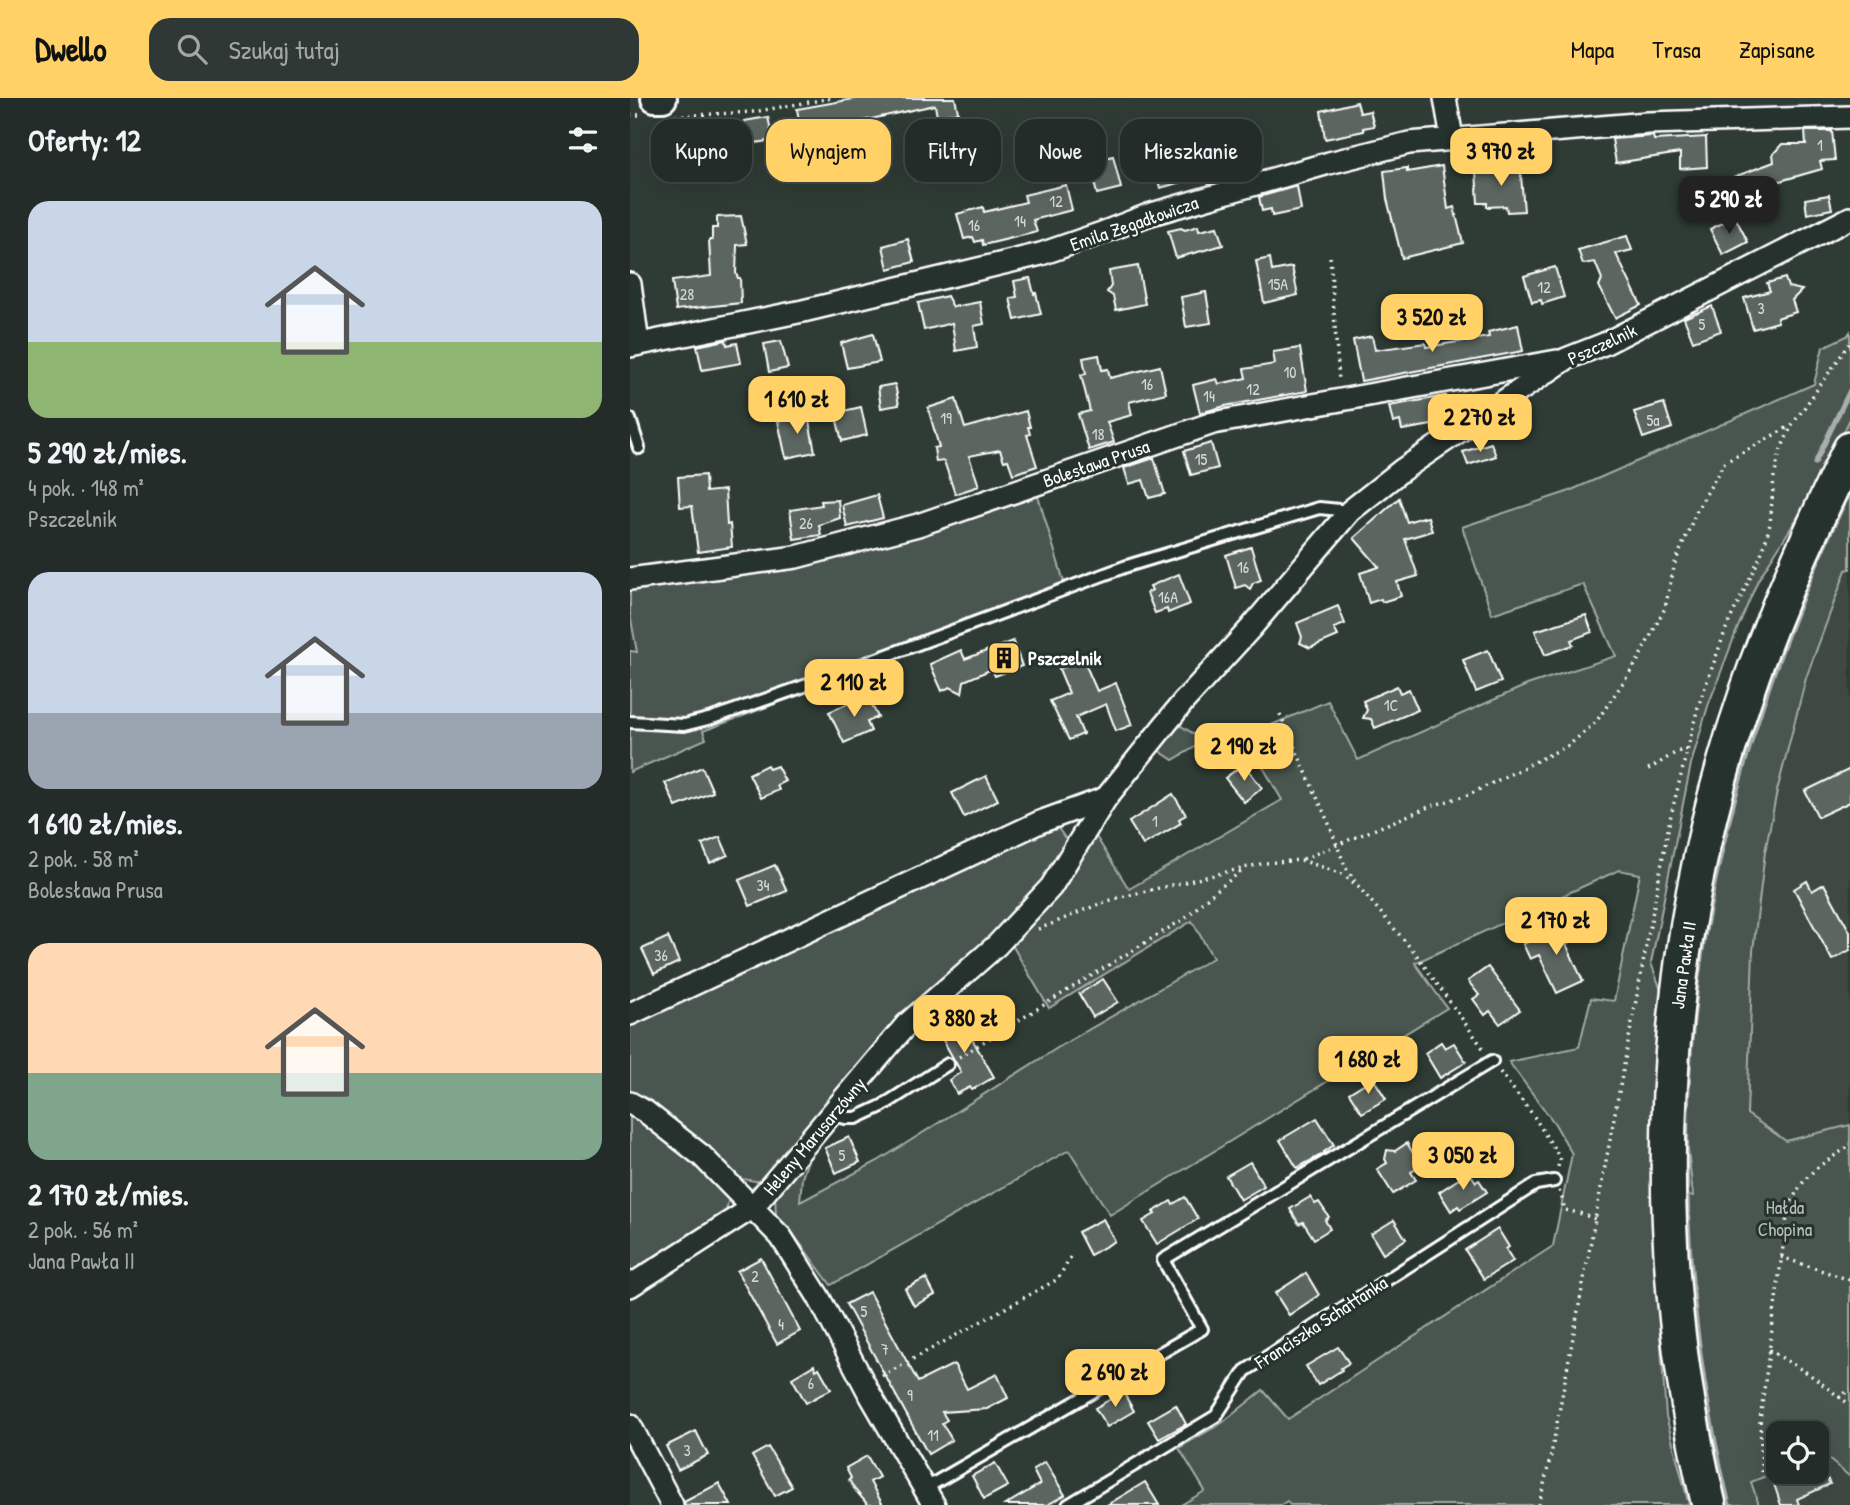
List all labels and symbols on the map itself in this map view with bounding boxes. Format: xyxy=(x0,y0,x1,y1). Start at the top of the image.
pin: 3 970 zł xyxy=(1429,129,1573,188)
house number: 1 xyxy=(1817,134,1823,156)
pin: 5 290 zł xyxy=(1657,176,1801,236)
street label: Emila Zegadłowicza xyxy=(1066,189,1202,257)
house number: 12 xyxy=(1049,190,1063,212)
house number: 14 xyxy=(1014,210,1026,232)
house number: 16 xyxy=(968,214,980,236)
house number: 15A xyxy=(1268,273,1288,295)
house number: 12 xyxy=(1537,276,1551,298)
house number: 28 xyxy=(680,283,694,305)
pin: 3 520 zł xyxy=(1360,294,1504,354)
house number: 3 xyxy=(1757,297,1765,319)
house number: 5 xyxy=(1699,313,1706,335)
street label: Pszczelnik xyxy=(1563,317,1641,371)
house number: 10 xyxy=(1284,361,1296,383)
house number: 16 xyxy=(1141,373,1153,395)
pin: 1 610 zł xyxy=(725,376,869,436)
house number: 12 xyxy=(1246,378,1260,400)
house number: 14 xyxy=(1203,385,1215,407)
pin: 2 270 zł xyxy=(1408,394,1552,454)
house number: 19 xyxy=(940,407,952,429)
house number: 5a xyxy=(1646,409,1660,431)
house number: 18 xyxy=(1092,423,1104,445)
street label: Bolesława Prusa xyxy=(1039,432,1153,493)
house number: 15 xyxy=(1195,448,1208,470)
house number: 26 xyxy=(799,512,813,534)
house number: 16 xyxy=(1237,556,1249,578)
house number: 16A xyxy=(1158,586,1178,608)
building icon: Pszczelnik xyxy=(985,639,1023,677)
place label: Pszczelnik xyxy=(1028,645,1102,671)
pin: 2 110 zł xyxy=(782,660,926,719)
house number: 1C xyxy=(1384,694,1399,716)
pin: 2 190 zł xyxy=(1172,724,1316,783)
house number: 1 xyxy=(1152,810,1158,832)
house number: 34 xyxy=(756,874,770,896)
pin: 2 170 zł xyxy=(1484,898,1628,957)
street label: Jana Pawła II xyxy=(1664,919,1702,1011)
house number: 36 xyxy=(654,944,668,966)
pin: 3 880 zł xyxy=(892,996,1036,1055)
pin: 1 680 zł xyxy=(1296,1037,1440,1096)
street label: Heleny Marusarzówny xyxy=(757,1071,871,1201)
pin: 3 050 zł xyxy=(1391,1132,1535,1192)
house number: 5 xyxy=(839,1144,846,1166)
park label: Hałda Chopina xyxy=(1758,1194,1813,1242)
house number: 2 xyxy=(751,1265,759,1287)
street label: Franciszka Schattanka xyxy=(1249,1269,1393,1375)
house number: 5 xyxy=(861,1300,868,1322)
house number: 4 xyxy=(778,1313,784,1335)
house number: 7 xyxy=(881,1338,889,1360)
pin: 2 690 zł xyxy=(1043,1350,1187,1409)
house number: 6 xyxy=(808,1372,814,1394)
house number: 9 xyxy=(907,1384,913,1406)
house number: 11 xyxy=(927,1424,939,1446)
house number: 3 xyxy=(683,1439,691,1461)

